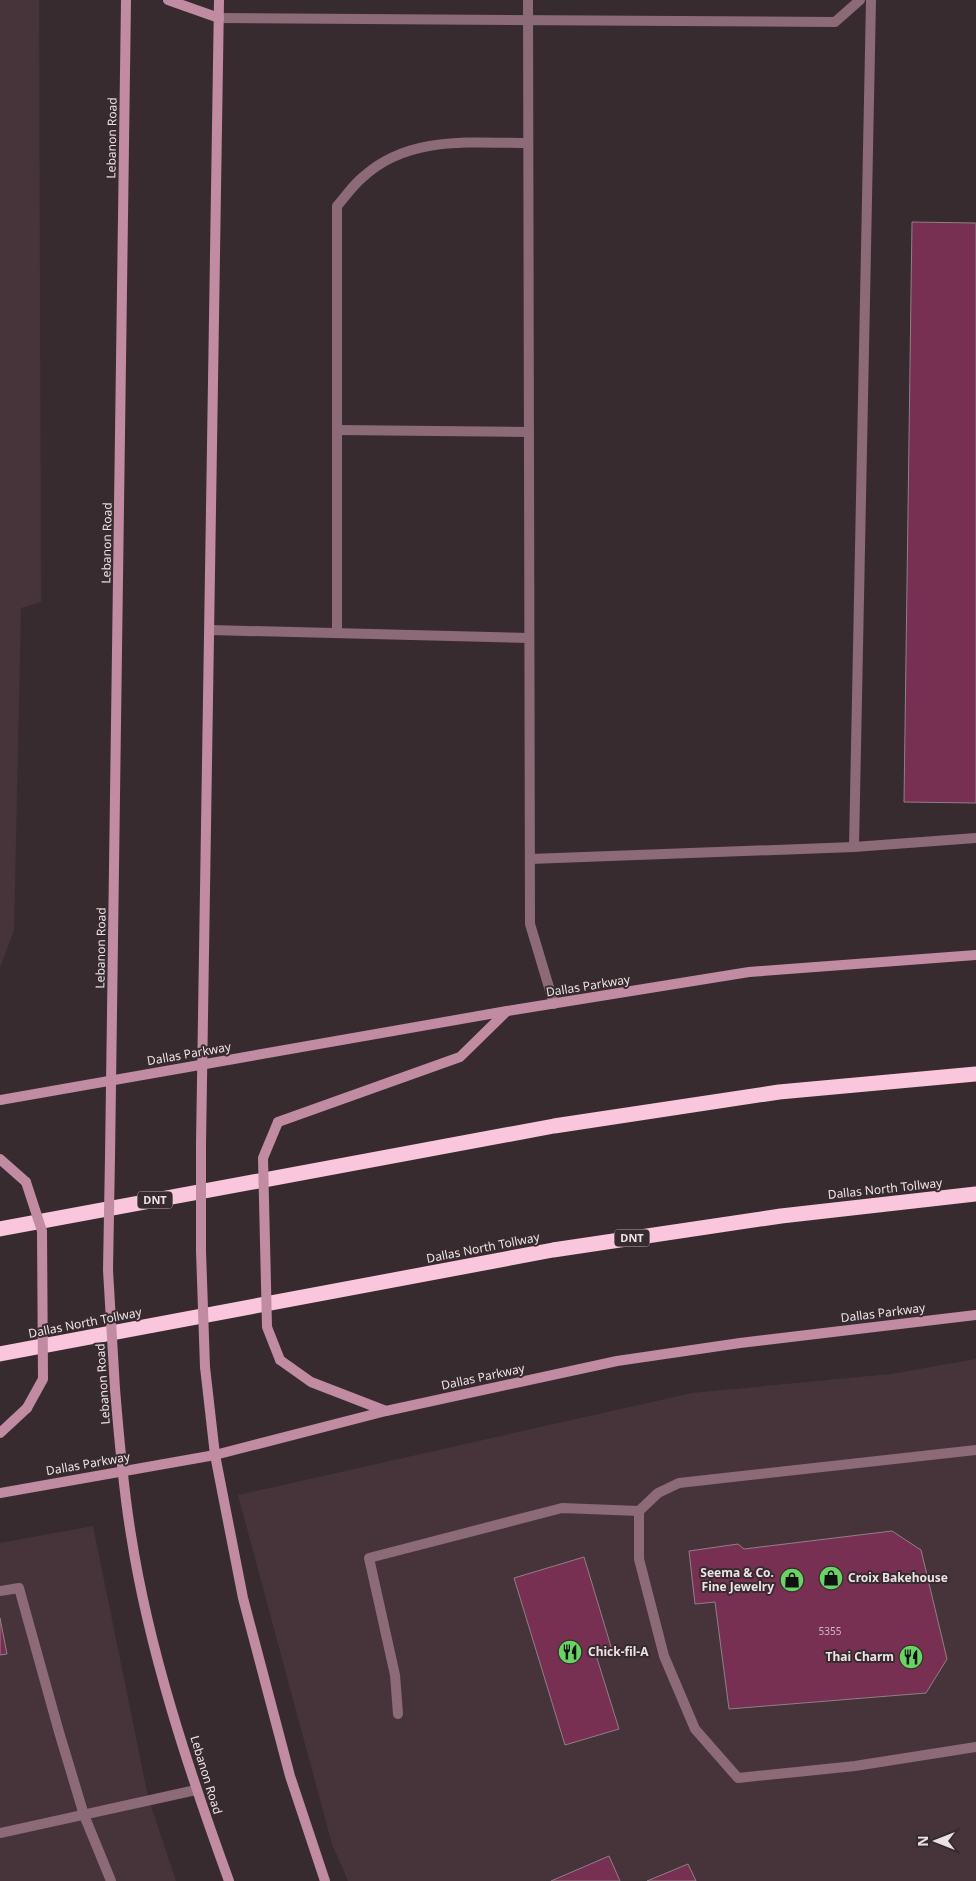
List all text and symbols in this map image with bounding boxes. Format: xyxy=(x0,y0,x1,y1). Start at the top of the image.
street label: Lebanon Road xyxy=(102,97,121,179)
street label: Lebanon Road xyxy=(97,502,116,584)
street label: Lebanon Road xyxy=(91,907,110,989)
street label: Dallas Parkway xyxy=(545,970,632,1001)
street label: Dallas Parkway xyxy=(146,1038,233,1069)
street label: Dallas North Tollway xyxy=(827,1174,944,1203)
road number: DNT xyxy=(138,1192,172,1208)
street label: Dallas North Tollway xyxy=(425,1228,542,1267)
road number: DNT xyxy=(614,1230,650,1246)
street label: Dallas Parkway xyxy=(840,1299,927,1326)
street label: Dallas North Tollway xyxy=(27,1303,144,1342)
street label: Lebanon Road xyxy=(91,1343,114,1425)
street label: Dallas Parkway xyxy=(440,1359,527,1394)
street label: Dallas Parkway xyxy=(45,1448,132,1479)
place label: Seema & Co. Fine Jewelry xyxy=(700,1564,774,1595)
shop icon: Croix Bakehouse xyxy=(818,1565,844,1591)
shop icon: Seema & Co. Fine Jewelry xyxy=(779,1567,805,1593)
place label: Croix Bakehouse xyxy=(848,1569,948,1586)
house number: 5355 xyxy=(819,1624,842,1638)
restaurant icon: Chick-fil-A xyxy=(557,1639,583,1665)
place label: Chick-fil-A xyxy=(588,1643,649,1660)
restaurant icon: Thai Charm xyxy=(898,1644,924,1670)
place label: Thai Charm xyxy=(826,1648,894,1665)
street label: Lebanon Road xyxy=(186,1734,226,1816)
north arrow xyxy=(911,1816,961,1866)
text: N xyxy=(913,1835,932,1847)

